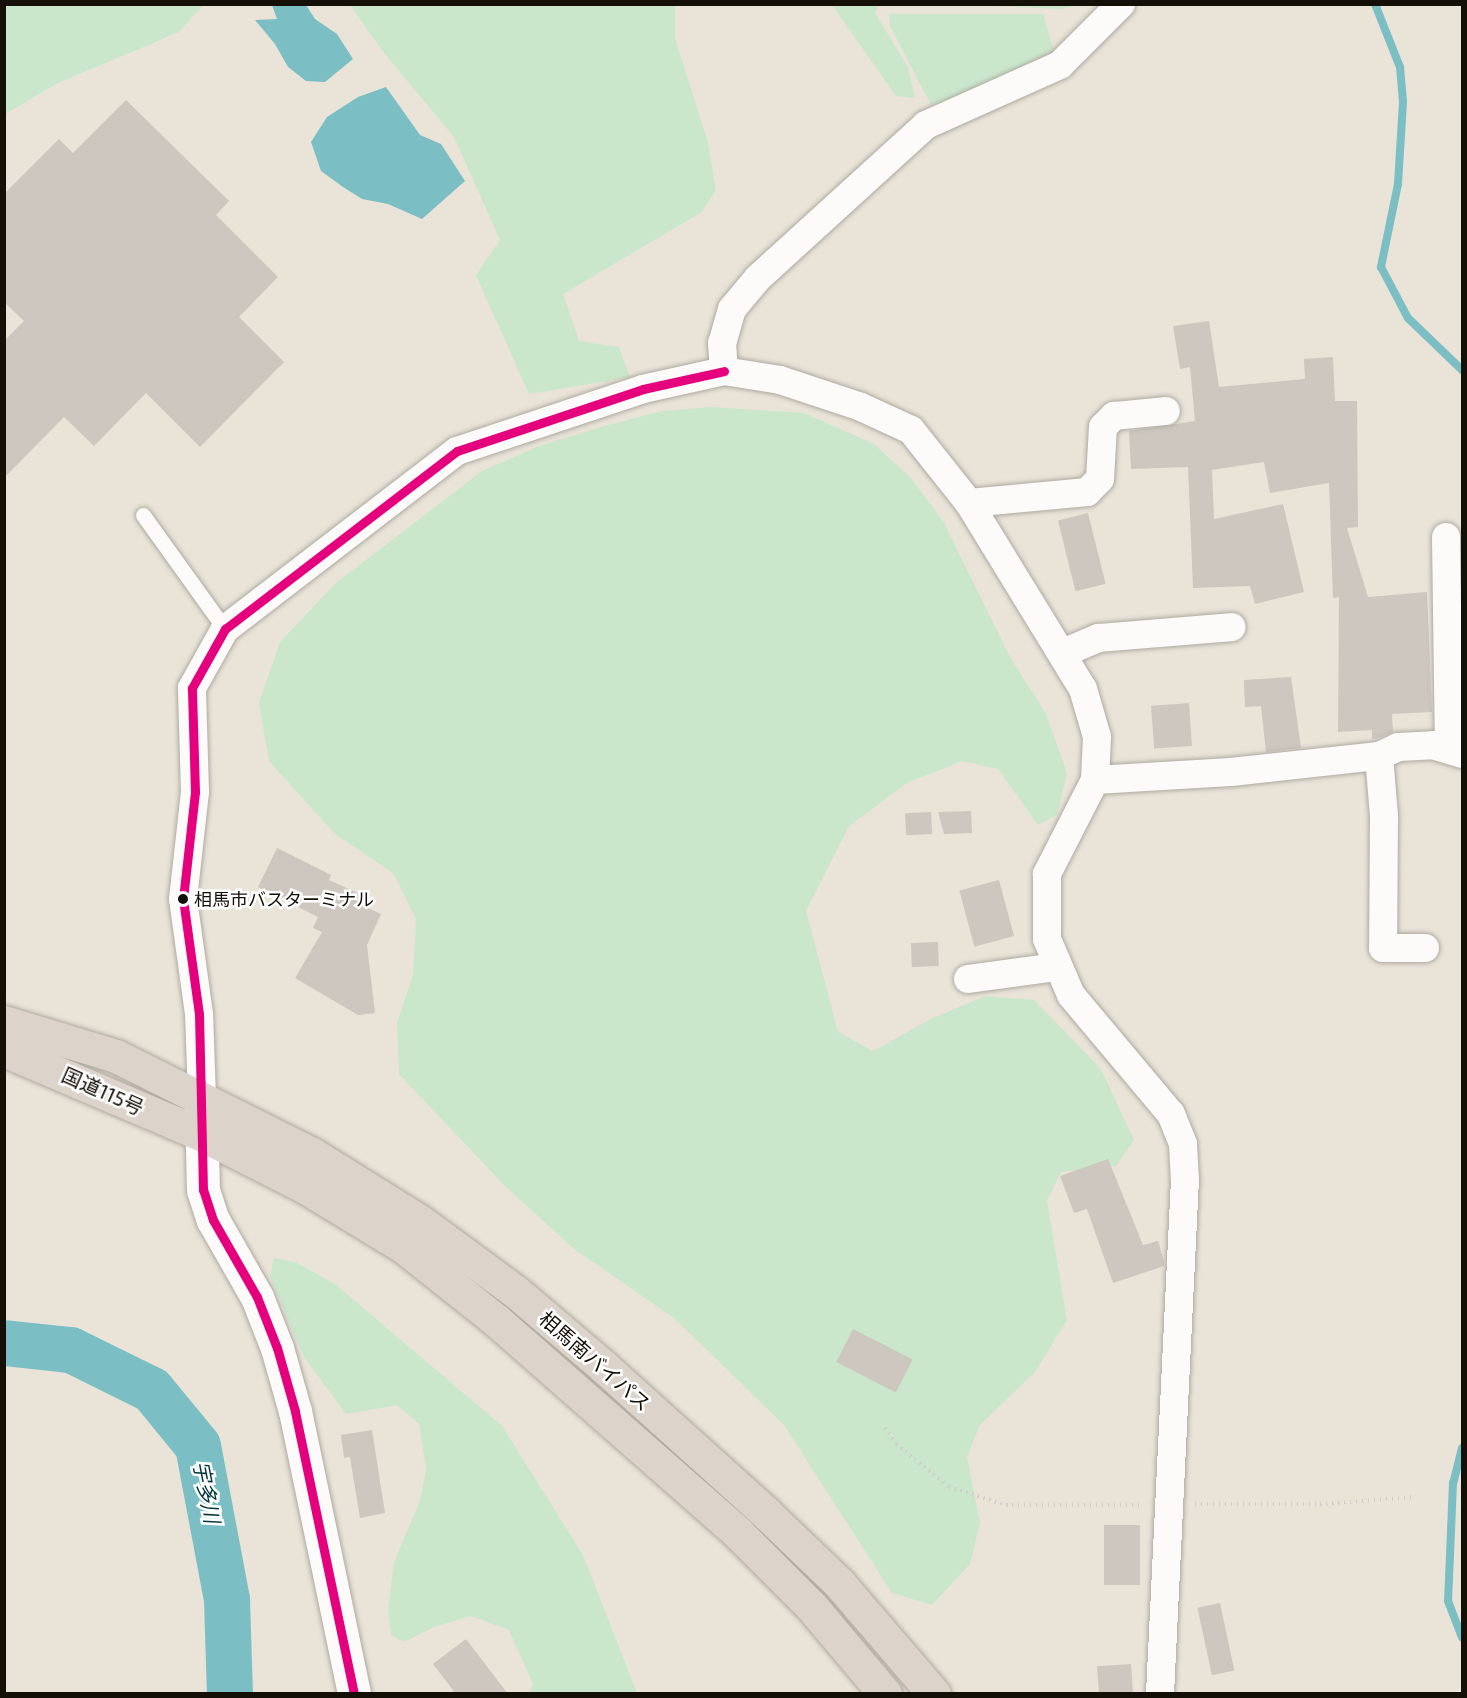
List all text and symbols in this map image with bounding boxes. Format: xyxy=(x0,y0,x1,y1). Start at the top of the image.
place label: 相馬市バスターミナル xyxy=(194,888,374,910)
marker: 相馬市バスターミナル xyxy=(177,893,189,905)
street label: 国道115号 xyxy=(59,1062,147,1120)
street label: 相馬南バイパス xyxy=(534,1306,656,1416)
water label: 宇多川 xyxy=(189,1459,225,1525)

